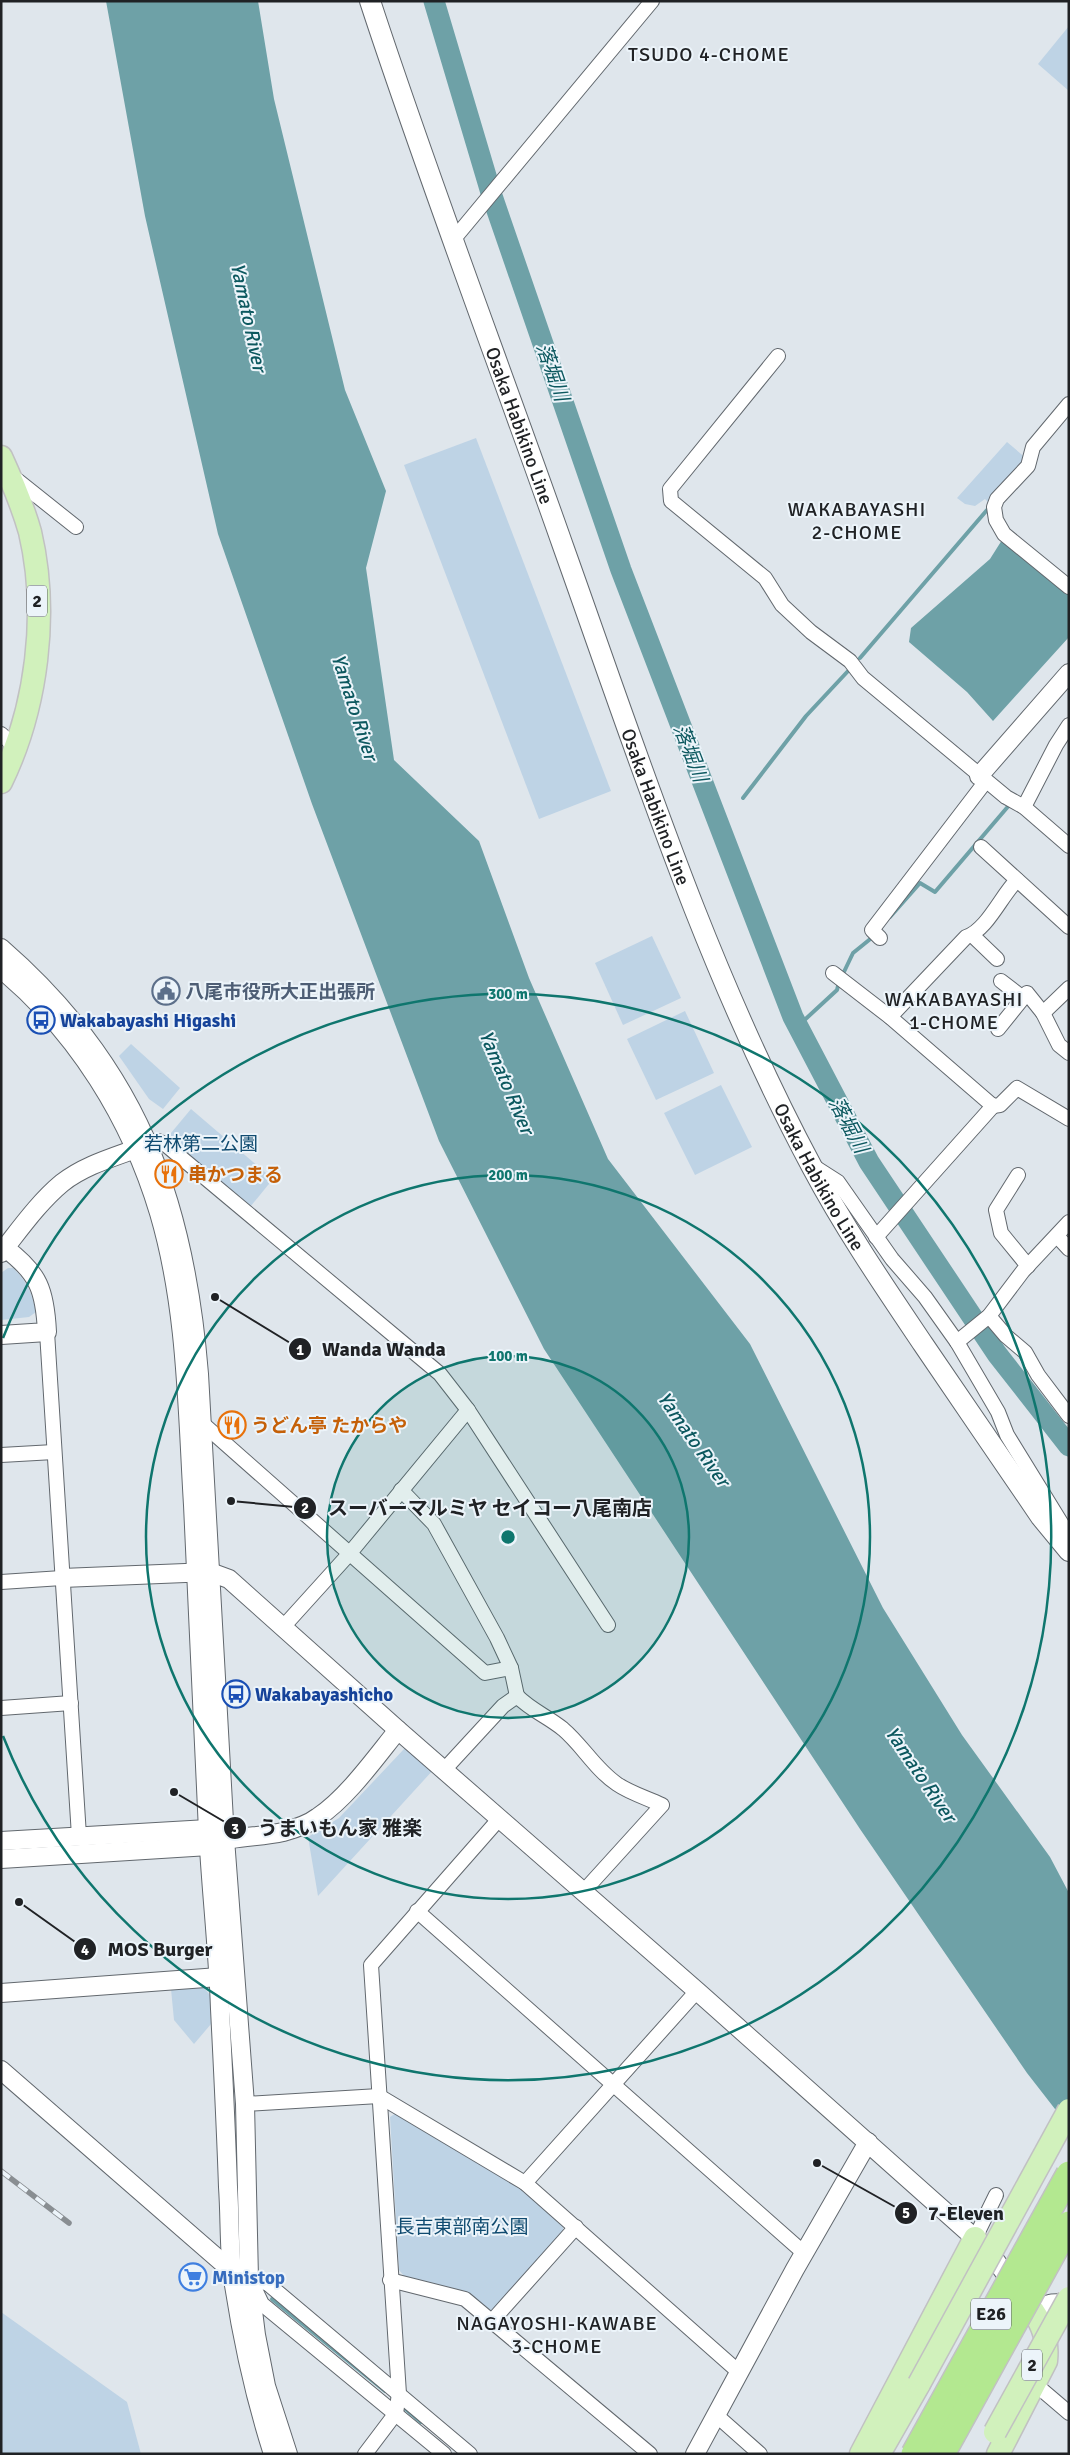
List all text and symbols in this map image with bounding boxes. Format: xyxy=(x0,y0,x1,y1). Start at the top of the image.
district label: TSUDO 4-CHOME xyxy=(628,42,790,67)
water label: Yamato River xyxy=(225,261,273,376)
water label: 落堀川 xyxy=(531,340,575,406)
street label: Osaka Habikino Line xyxy=(480,344,558,507)
district label: WAKABAYASHI 2-CHOME xyxy=(788,497,926,545)
road number: 2 xyxy=(27,586,47,616)
water label: Yamato River xyxy=(326,651,384,766)
water label: 落堀川 xyxy=(668,721,714,788)
street label: Osaka Habikino Line xyxy=(615,725,695,889)
public building icon: 八尾市役所大正出張所 xyxy=(151,976,181,1006)
place label: 八尾市役所大正出張所 xyxy=(185,980,375,1004)
text: 300 m xyxy=(488,985,528,1003)
district label: WAKABAYASHI 1-CHOME xyxy=(885,987,1023,1035)
bus stop icon: Wakabayashi Higashi xyxy=(26,1005,56,1035)
place label: Wakabayashi Higashi xyxy=(60,1009,236,1033)
water label: Yamato River xyxy=(474,1027,541,1140)
water label: 落堀川 xyxy=(823,1093,875,1159)
street label: Osaka Habikino Line xyxy=(768,1099,869,1256)
park label: 若林第二公園 xyxy=(144,1132,258,1156)
restaurant icon: 串かつまる xyxy=(154,1159,184,1189)
place label: 串かつまる xyxy=(188,1163,283,1187)
text: 200 m xyxy=(488,1166,528,1184)
callout: Wanda Wanda xyxy=(287,1332,456,1367)
text: Wanda Wanda xyxy=(322,1337,446,1362)
text: 1 xyxy=(296,1341,304,1359)
text: 100 m xyxy=(488,1347,528,1365)
water label: Yamato River xyxy=(652,1387,737,1494)
restaurant icon: うどん亭 たからや xyxy=(217,1410,247,1440)
place label: うどん亭 たからや xyxy=(251,1414,407,1438)
callout: スーバーマルミヤ セイコー八尾南店 xyxy=(293,1490,662,1525)
text: スーバーマルミヤ セイコー八尾南店 xyxy=(328,1496,652,1521)
text: 2 xyxy=(301,1499,309,1517)
centre of rings xyxy=(499,1528,517,1546)
bus stop icon: Wakabayashicho xyxy=(221,1679,251,1709)
place label: Wakabayashicho xyxy=(255,1683,393,1707)
water label: Yamato River xyxy=(879,1722,963,1829)
callout: うまいもん家 雅楽 xyxy=(223,1811,432,1846)
text: うまいもん家 雅楽 xyxy=(258,1816,422,1841)
text: 3 xyxy=(231,1820,239,1838)
callout: MOS Burger xyxy=(72,1932,223,1967)
text: MOS Burger xyxy=(107,1937,213,1962)
text: 4 xyxy=(81,1941,89,1959)
callout: 7-Eleven xyxy=(893,2195,1014,2230)
text: 7-Eleven xyxy=(928,2201,1004,2226)
text: 5 xyxy=(902,2204,910,2222)
park label: 長吉東部南公園 xyxy=(395,2215,529,2239)
supermarket icon: Ministop xyxy=(178,2262,208,2292)
place label: Ministop xyxy=(212,2266,285,2290)
road number: E26 xyxy=(971,2298,1011,2330)
district label: NAGAYOSHI-KAWABE 3-CHOME xyxy=(456,2311,658,2359)
road number: 2 xyxy=(1022,2350,1042,2380)

